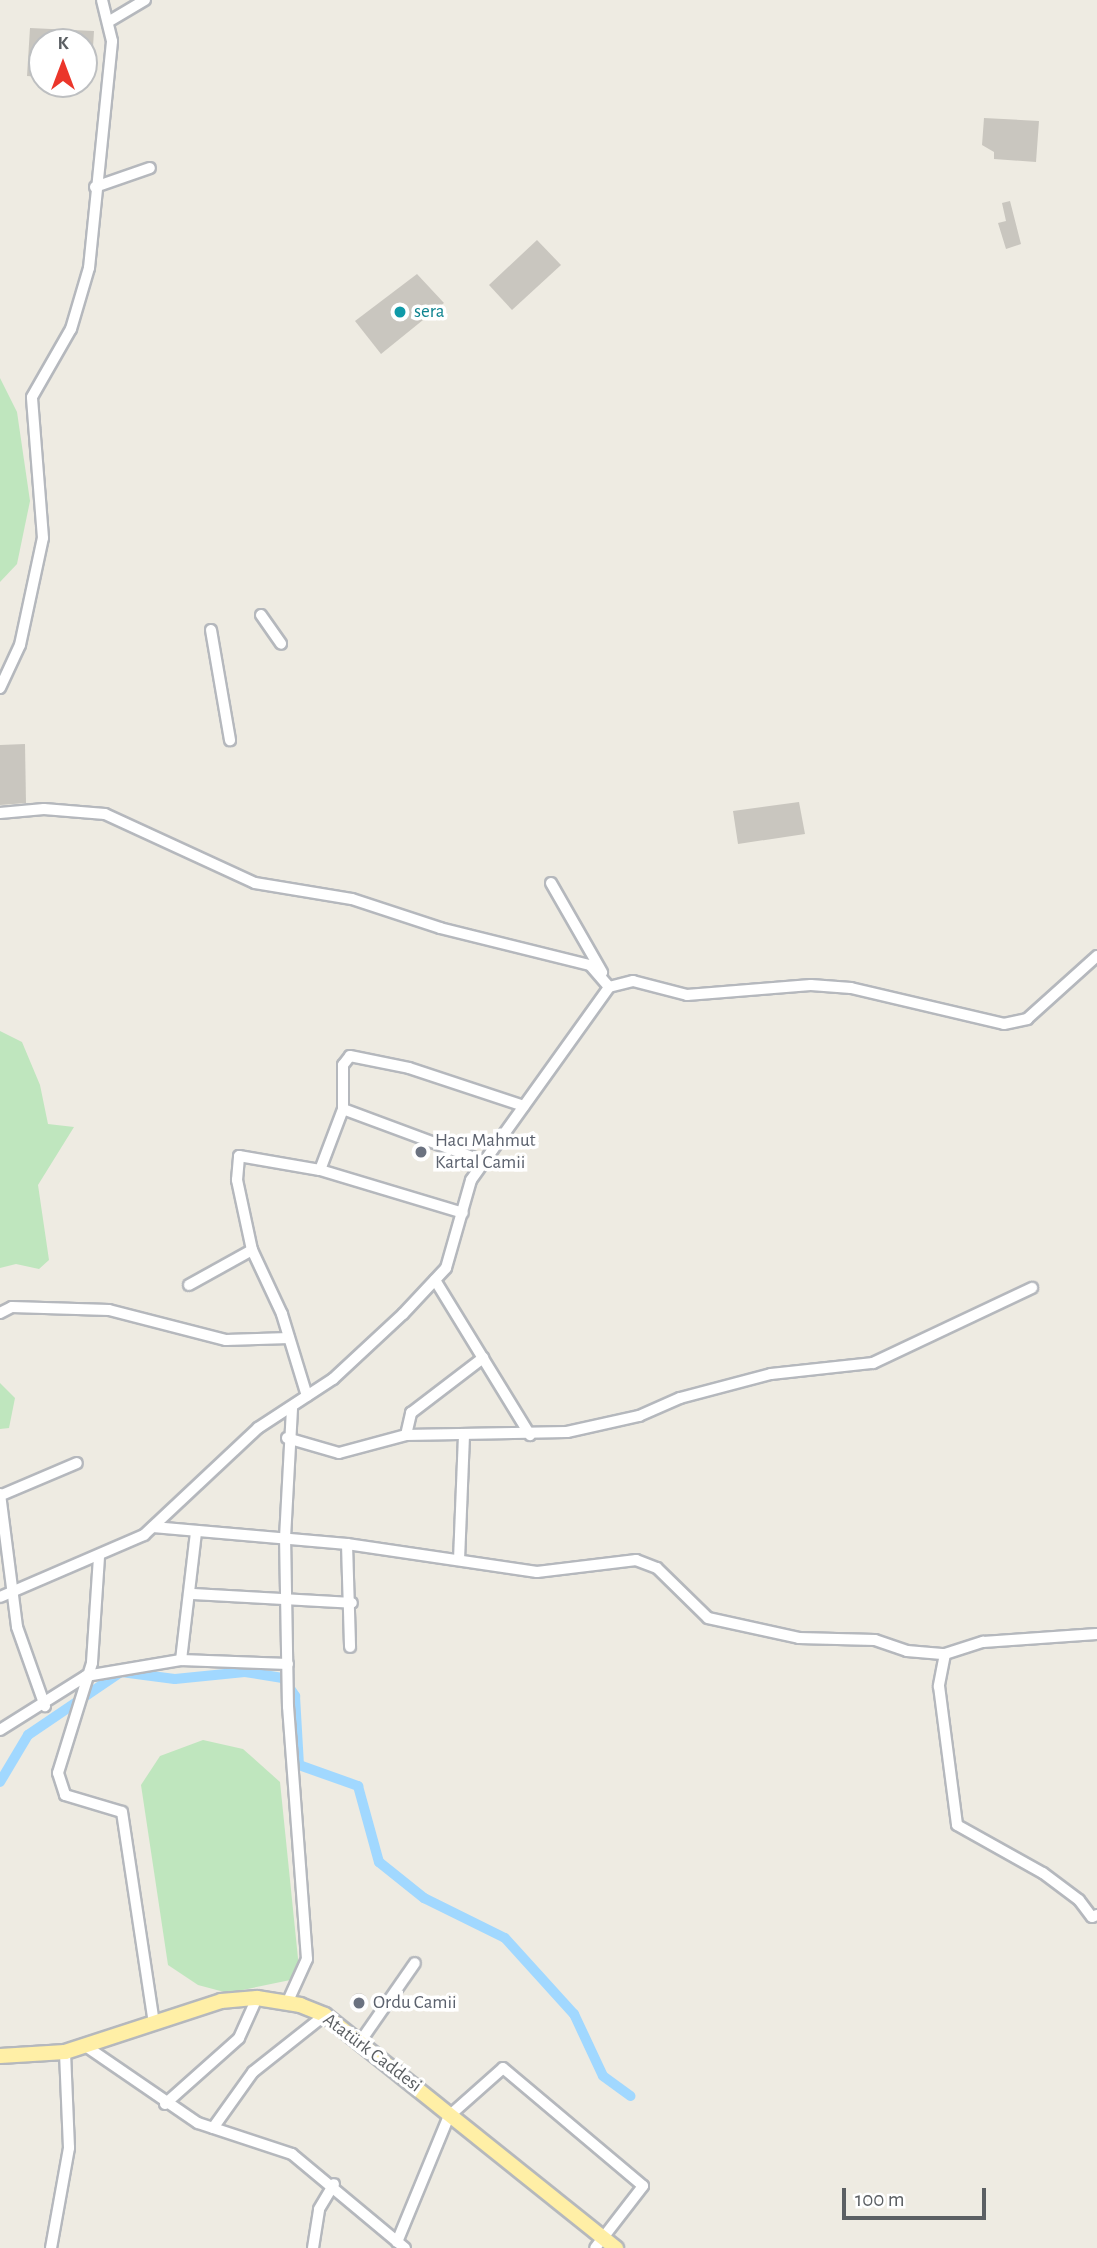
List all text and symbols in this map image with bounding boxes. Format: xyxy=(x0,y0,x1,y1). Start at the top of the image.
north arrow xyxy=(28,28,98,98)
text: K xyxy=(57,34,69,53)
place label: sera xyxy=(414,301,445,323)
marker: sera xyxy=(392,304,408,320)
place label: Hacı Mahmut Kartal Camii xyxy=(435,1130,536,1174)
marker: Hacı Mahmut Kartal Camii xyxy=(413,1144,429,1160)
place label: Ordu Camii xyxy=(373,1992,457,2014)
marker: Ordu Camii xyxy=(351,1995,367,2011)
street label: Atatürk Caddesi xyxy=(318,2008,426,2098)
scale bar xyxy=(845,2174,988,2218)
text: 100 m xyxy=(855,2189,905,2210)

